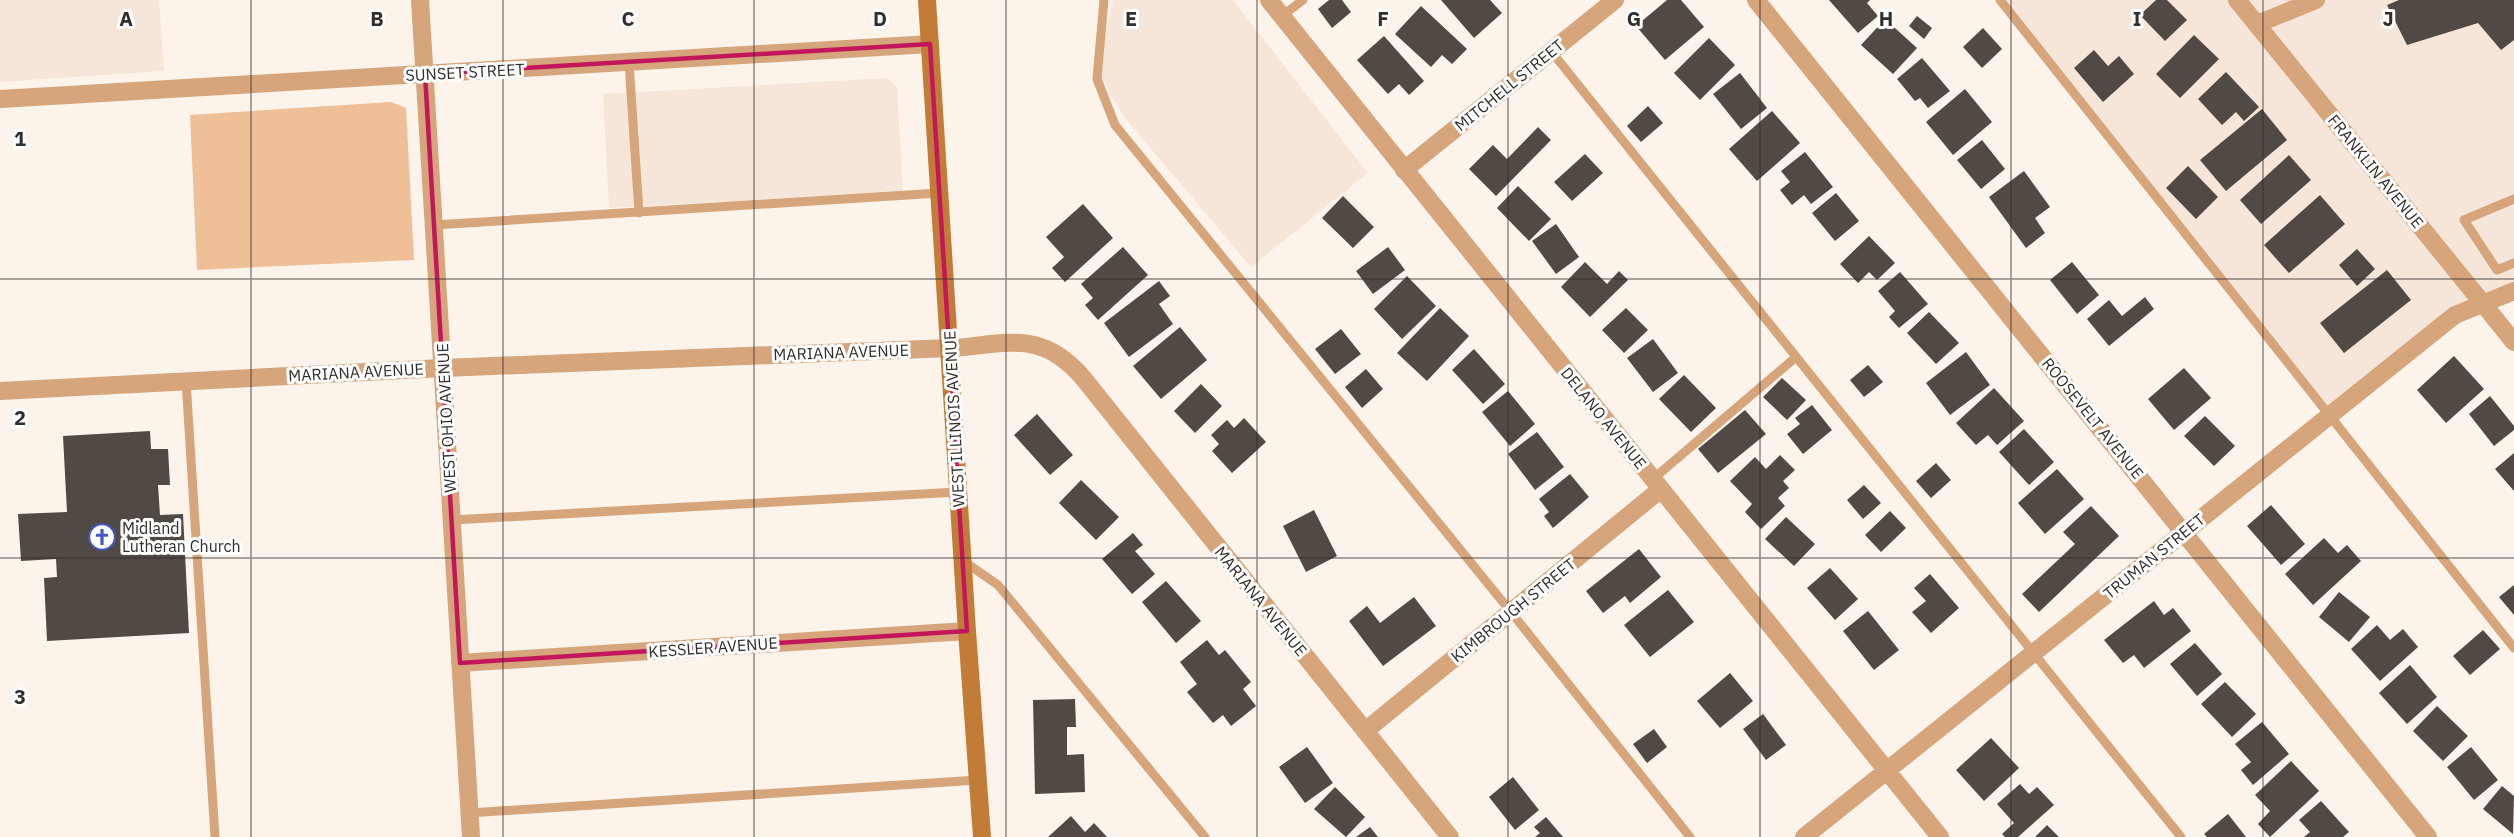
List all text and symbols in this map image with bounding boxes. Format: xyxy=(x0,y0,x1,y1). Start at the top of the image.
text: A xyxy=(119,5,133,32)
text: B xyxy=(370,5,384,32)
text: C xyxy=(621,5,635,32)
text: D xyxy=(873,5,887,32)
text: E xyxy=(1125,5,1137,32)
text: F xyxy=(1377,5,1389,32)
text: G xyxy=(1627,5,1641,32)
text: H xyxy=(1879,5,1893,32)
text: I xyxy=(2133,5,2141,32)
text: J xyxy=(2382,5,2394,32)
street label: MITCHELL STREET xyxy=(1450,35,1568,135)
street label: SUNSET STREET xyxy=(405,59,525,85)
street label: FRANKLIN AVENUE xyxy=(2324,110,2428,232)
text: 1 xyxy=(14,125,26,152)
street label: WEST ILLINOIS AVENUE xyxy=(939,330,969,508)
street label: MARIANA AVENUE xyxy=(773,340,909,364)
street label: WEST OHIO AVENUE xyxy=(432,343,460,493)
street label: ROOSEVELT AVENUE xyxy=(2038,353,2148,483)
street label: MARIANA AVENUE xyxy=(288,358,424,386)
street label: DELANO AVENUE xyxy=(1557,363,1651,473)
text: 2 xyxy=(14,404,26,431)
street label: TRUMAN STREET xyxy=(2099,509,2209,603)
place label: Midland Lutheran Church xyxy=(122,518,241,556)
church icon: Midland Lutheran Church xyxy=(87,522,117,552)
street label: MARIANA AVENUE xyxy=(1211,542,1311,660)
street label: KIMBROUGH STREET xyxy=(1447,554,1579,666)
street label: KESSLER AVENUE xyxy=(648,633,778,661)
text: 3 xyxy=(14,683,26,710)

